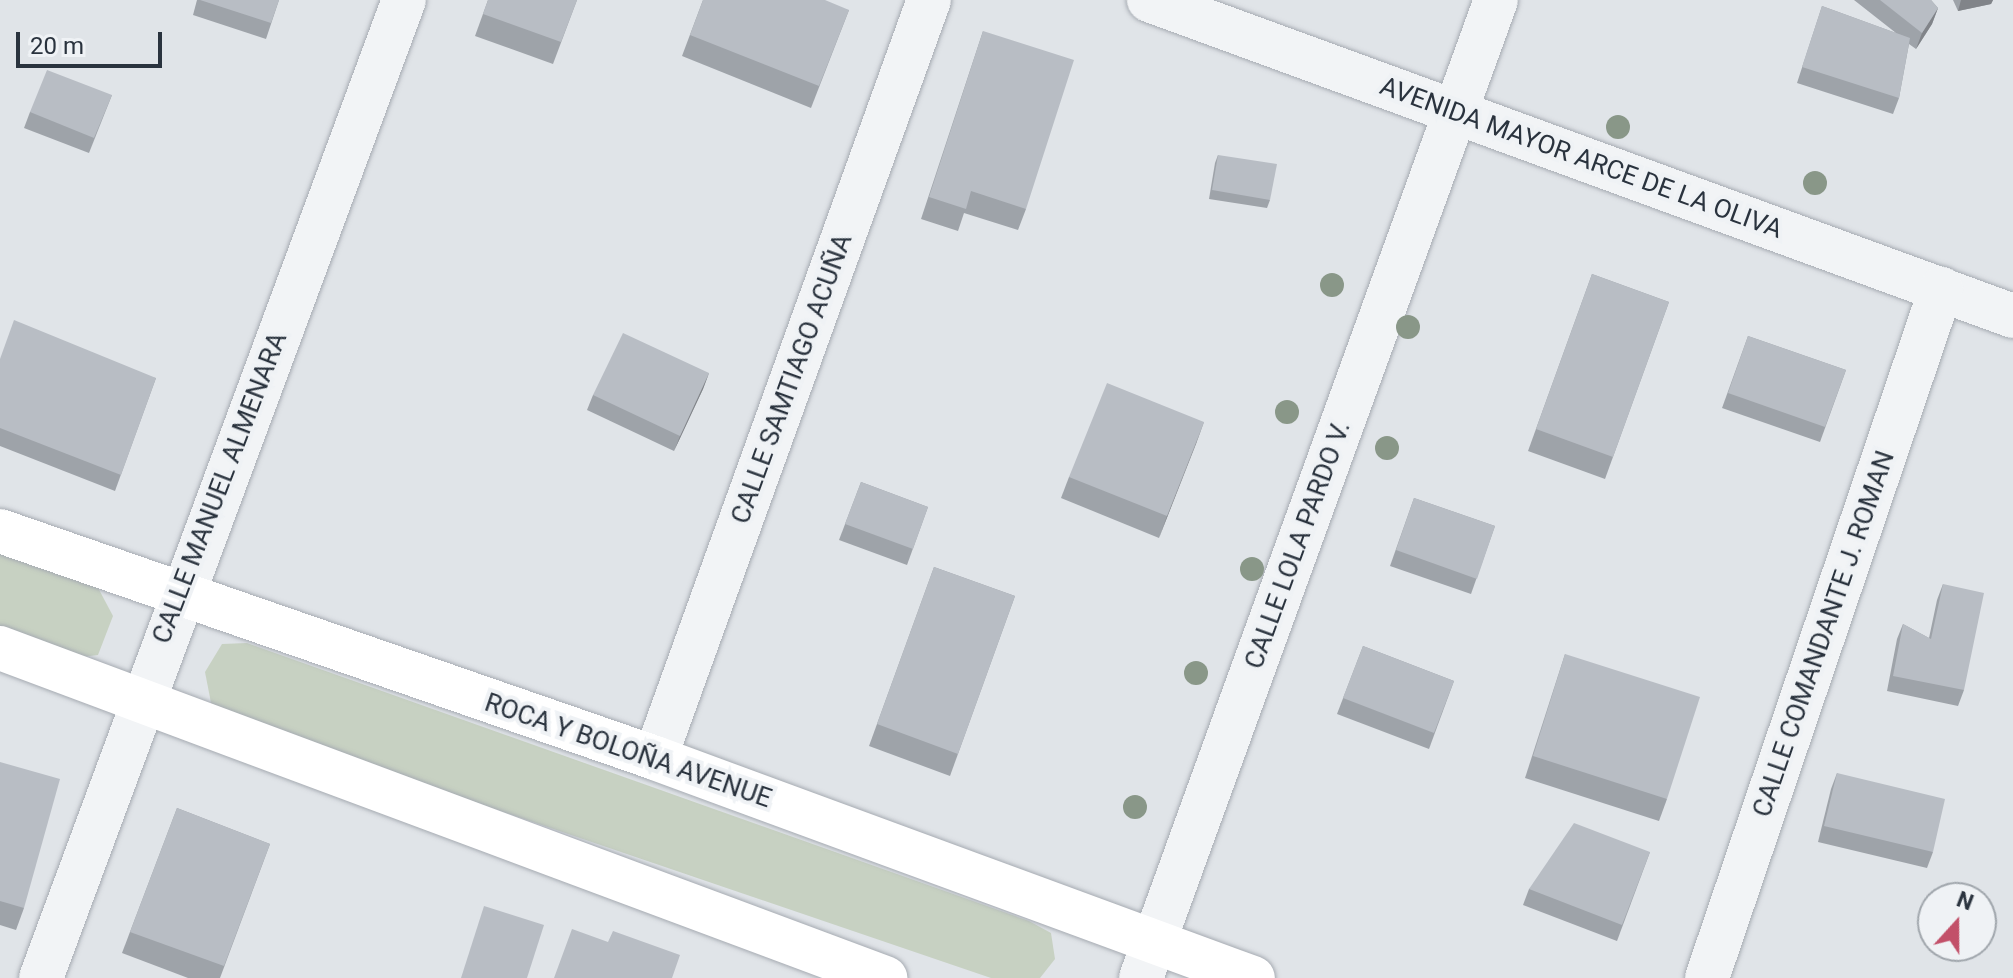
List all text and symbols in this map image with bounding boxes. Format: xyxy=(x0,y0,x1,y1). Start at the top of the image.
scale bar xyxy=(20,16,166,66)
text: 20 m xyxy=(30,32,84,60)
street label: AVENIDA MAYOR ARCE DE LA OLIVA xyxy=(1376,71,1786,245)
street label: CALLE SAMTIAGO ACUÑA xyxy=(725,230,859,528)
street label: CALLE MANUEL ALMENARA xyxy=(146,328,294,648)
street label: CALLE LOLA PARDO V. xyxy=(1239,417,1357,673)
street label: CALLE COMANDANTE J. ROMAN xyxy=(1747,447,1901,821)
street label: ROCA Y BOLOÑA AVENUE xyxy=(481,687,775,815)
north arrow xyxy=(1917,882,1997,962)
text: N xyxy=(1953,887,1977,915)

